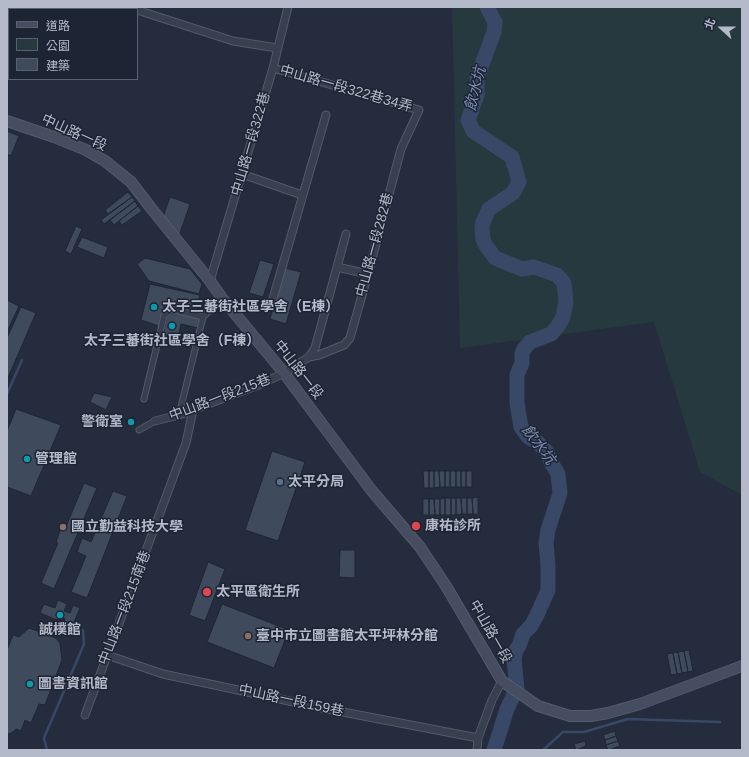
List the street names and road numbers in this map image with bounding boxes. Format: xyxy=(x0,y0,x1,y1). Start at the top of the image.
street label: 中山路一段322巷34弄 xyxy=(278,62,414,116)
street label: 中山路一段322巷 xyxy=(228,90,274,198)
street label: 中山路一段 xyxy=(39,111,109,155)
street label: 中山路一段282巷 xyxy=(353,191,397,299)
street label: 中山路一段 xyxy=(270,337,326,403)
street label: 中山路一段215巷 xyxy=(167,371,273,425)
street label: 中山路一段215南巷 xyxy=(95,548,155,668)
street label: 中山路一段 xyxy=(465,597,515,667)
street label: 中山路一段159巷 xyxy=(237,682,345,720)

